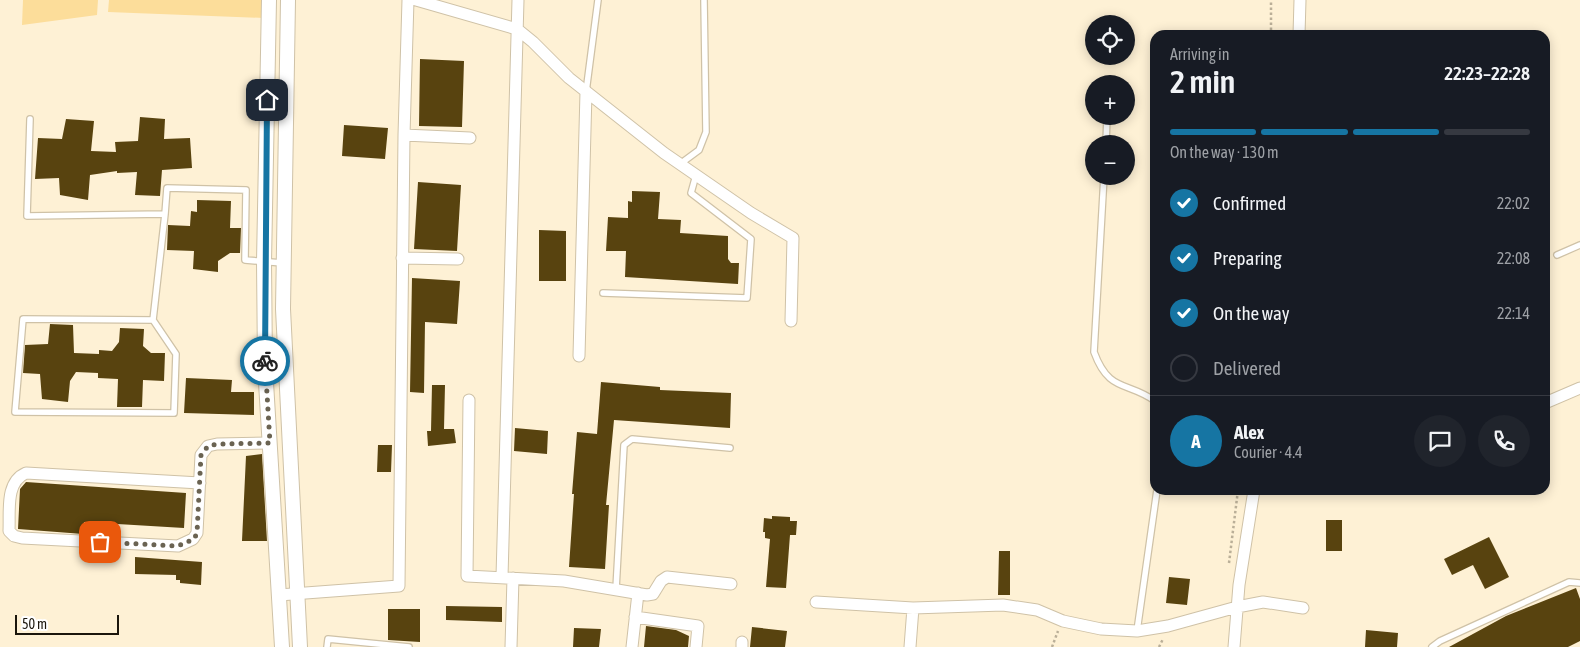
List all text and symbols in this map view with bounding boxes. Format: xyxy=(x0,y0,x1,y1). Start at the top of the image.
map controls xyxy=(1085,15,1135,185)
button: locate xyxy=(1085,15,1135,65)
text: Arriving in xyxy=(1170,45,1230,63)
text: 22:23–22:28 xyxy=(1444,62,1530,84)
text: 2 min xyxy=(1170,63,1235,100)
button: + xyxy=(1085,75,1135,125)
pin xyxy=(246,79,288,121)
icon: home xyxy=(253,86,281,114)
button: − xyxy=(1085,135,1135,185)
text: On the way · 130 m xyxy=(1170,143,1279,161)
icon: check xyxy=(1170,189,1198,217)
text: Confirmed xyxy=(1213,192,1286,214)
text: 22:02 xyxy=(1497,194,1530,212)
icon: check xyxy=(1170,244,1198,272)
text: Preparing xyxy=(1213,247,1282,269)
text: 22:08 xyxy=(1497,249,1530,267)
icon: check xyxy=(1170,299,1198,327)
text: On the way xyxy=(1213,302,1290,324)
text: 22:14 xyxy=(1497,304,1530,322)
courier xyxy=(240,336,290,386)
icon: bike xyxy=(251,347,279,375)
text: Delivered xyxy=(1213,357,1281,379)
button: chat xyxy=(1414,415,1466,467)
button: phone xyxy=(1478,415,1530,467)
text: Alex xyxy=(1234,421,1264,443)
text: A xyxy=(1191,430,1201,452)
text: Courier · 4.4 xyxy=(1234,443,1303,461)
pin xyxy=(79,521,121,563)
icon: bag xyxy=(86,528,114,556)
scale bar xyxy=(15,612,119,635)
text: 50 m xyxy=(22,616,47,632)

